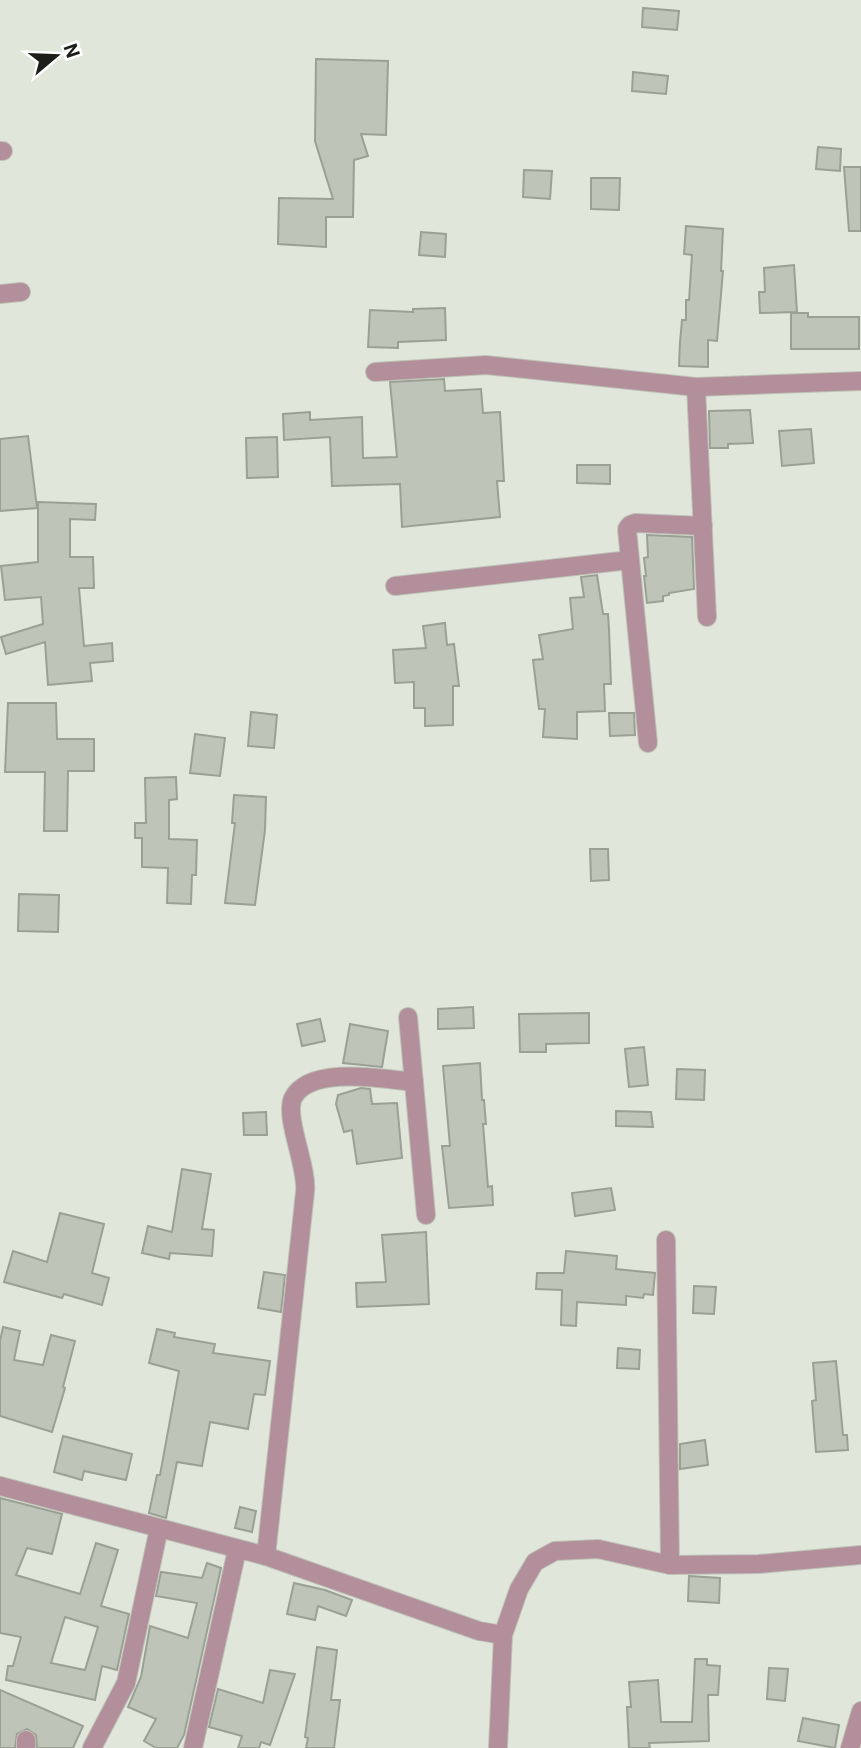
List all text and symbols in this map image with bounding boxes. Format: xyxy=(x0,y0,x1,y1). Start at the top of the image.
north arrow xyxy=(21,21,91,91)
text: N xyxy=(59,41,85,61)

